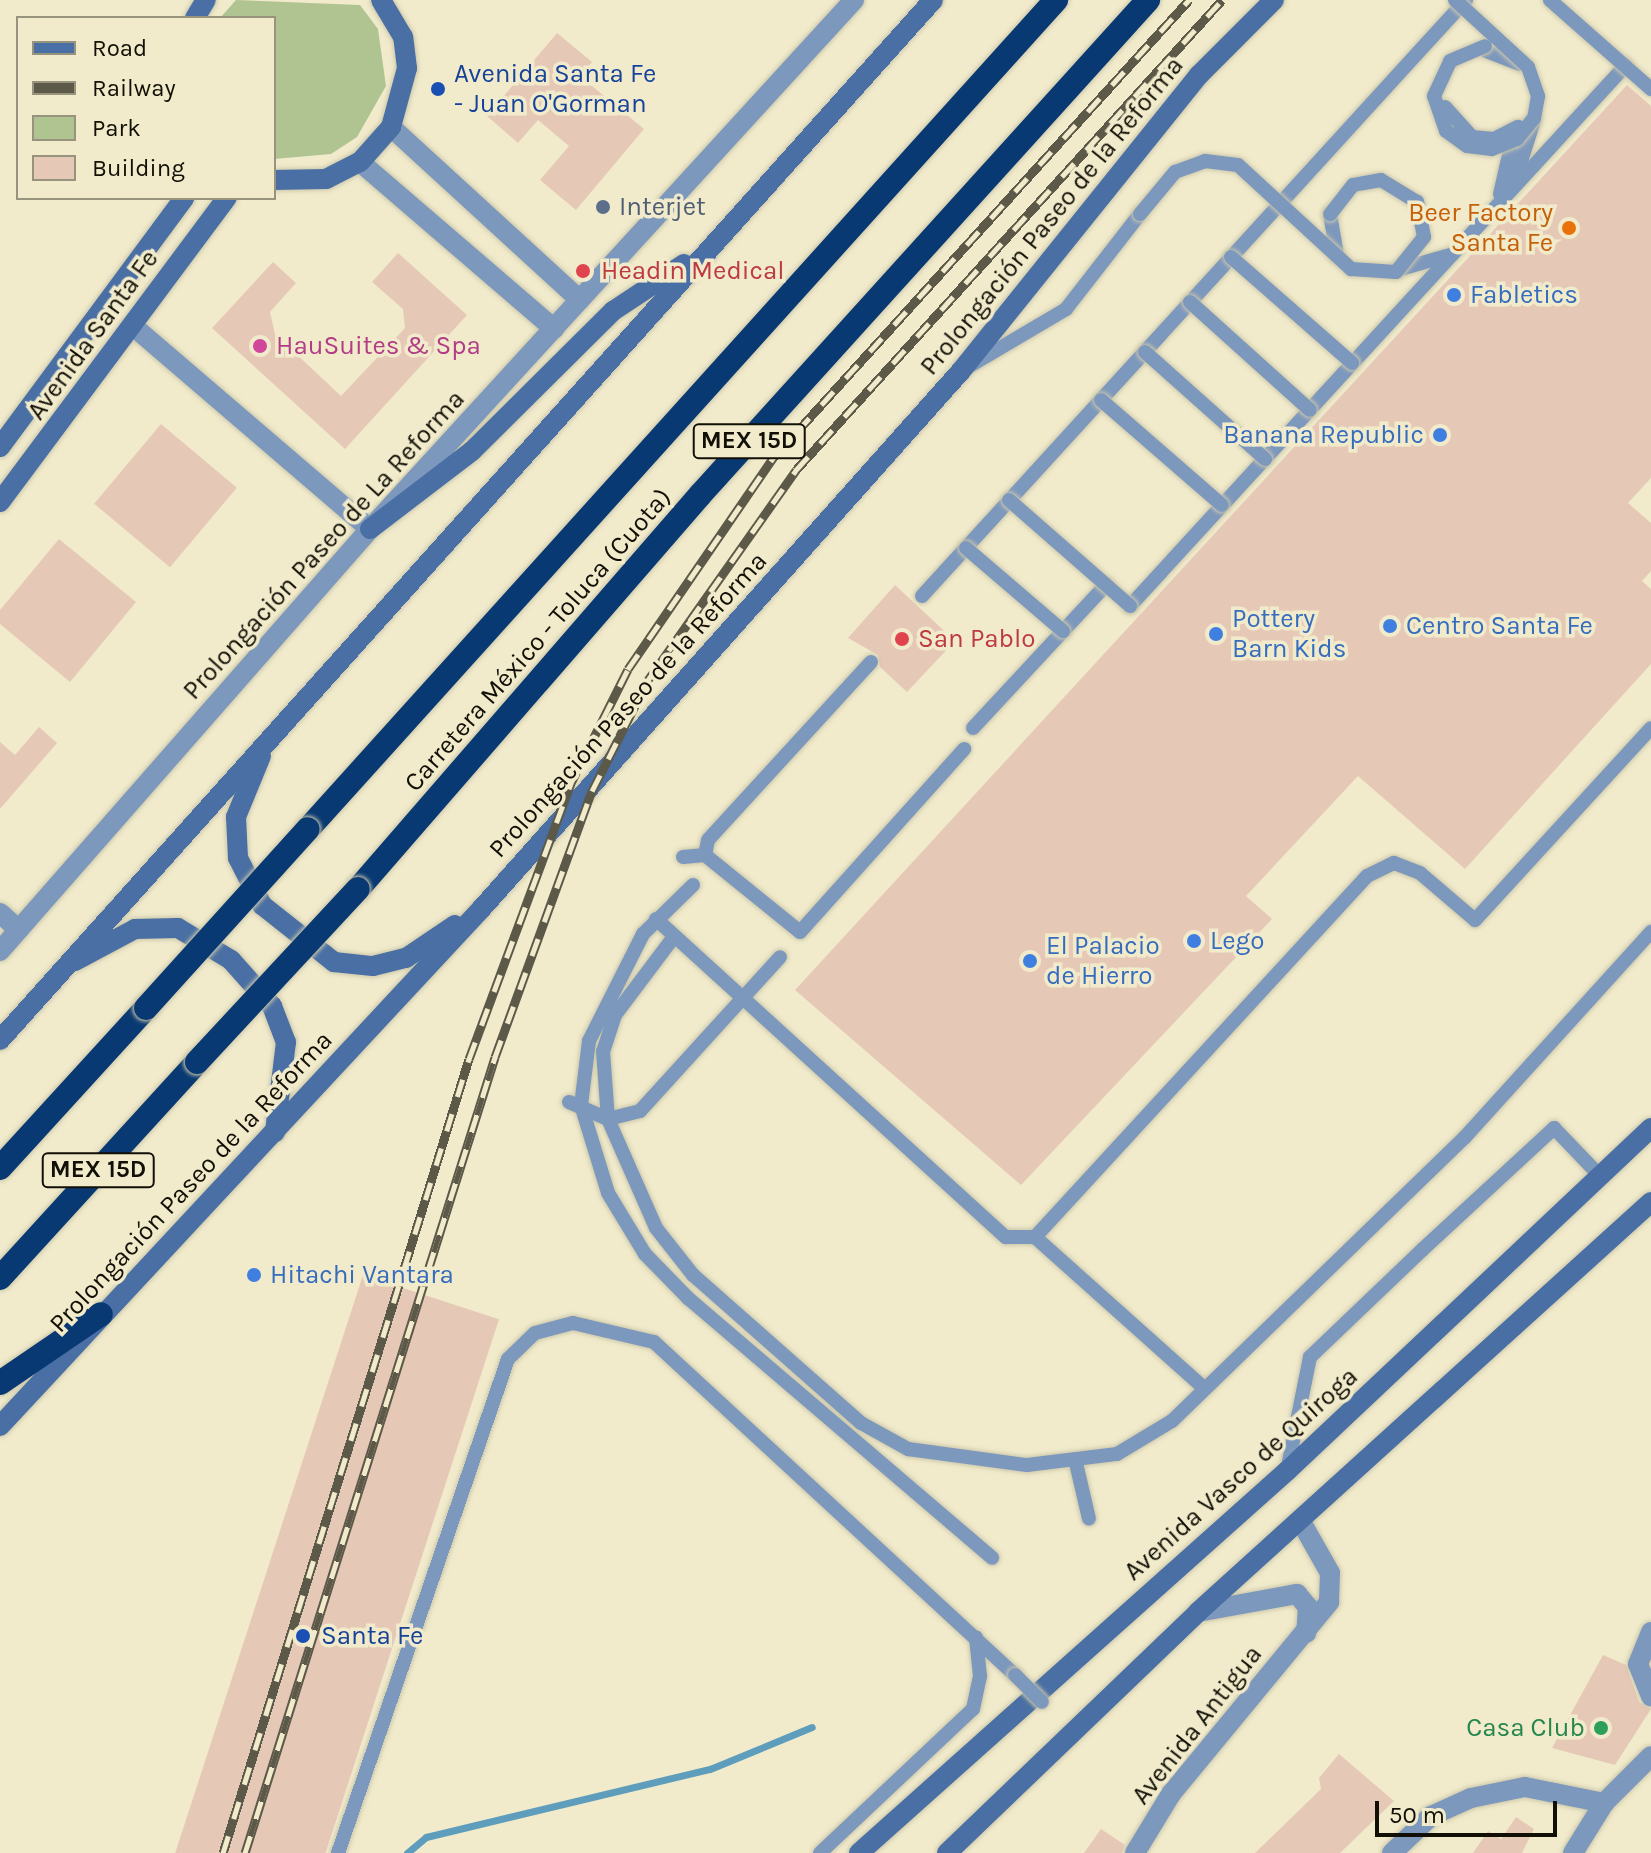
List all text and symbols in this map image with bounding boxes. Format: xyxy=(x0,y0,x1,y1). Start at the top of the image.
legend xyxy=(16,16,276,200)
text: Road xyxy=(92,34,147,62)
street label: Prolongación Paseo de la Reforma xyxy=(914,51,1190,381)
place label: Avenida Santa Fe - Juan O'Gorman xyxy=(454,58,656,120)
text: Railway xyxy=(92,74,176,102)
marker: Avenida Santa Fe - Juan O'Gorman xyxy=(429,80,447,98)
text: Park xyxy=(92,114,141,142)
text: Building xyxy=(92,154,185,182)
place label: Interjet xyxy=(619,191,706,223)
place label: Beer Factory Santa Fe xyxy=(1408,197,1553,258)
marker: Interjet xyxy=(594,198,612,216)
marker: Beer Factory Santa Fe xyxy=(1560,219,1578,237)
street label: Avenida Santa Fe xyxy=(21,244,165,426)
place label: Headin Medical xyxy=(601,255,785,287)
marker: Headin Medical xyxy=(572,260,594,282)
place label: Fabletics xyxy=(1470,279,1578,311)
marker: Fabletics xyxy=(1445,286,1463,304)
place label: HauSuites & Spa xyxy=(276,330,481,362)
marker: HauSuites & Spa xyxy=(251,337,269,355)
street label: Prolongación Paseo de La Reforma xyxy=(177,384,471,706)
place label: Banana Republic xyxy=(1223,419,1424,451)
road number: MEX 15D xyxy=(691,421,807,461)
marker: Banana Republic xyxy=(1431,426,1449,444)
street label: Carretera México - Toluca (Cuota) xyxy=(398,482,678,798)
street label: Prolongación Paseo de la Reforma xyxy=(482,546,774,864)
place label: Pottery Barn Kids xyxy=(1232,603,1346,664)
place label: Centro Santa Fe xyxy=(1406,610,1593,642)
marker: Centro Santa Fe xyxy=(1381,617,1399,635)
place label: San Pablo xyxy=(918,623,1035,655)
marker: Pottery Barn Kids xyxy=(1207,625,1225,643)
marker: San Pablo xyxy=(893,630,911,648)
place label: Lego xyxy=(1210,925,1264,957)
place label: El Palacio de Hierro xyxy=(1046,930,1160,992)
marker: Lego xyxy=(1185,932,1203,950)
marker: El Palacio de Hierro xyxy=(1021,952,1039,970)
street label: Prolongación Paseo de la Reforma xyxy=(43,1025,339,1339)
road number: MEX 15D xyxy=(40,1150,156,1190)
place label: Hitachi Vantara xyxy=(270,1259,454,1291)
marker: Hitachi Vantara xyxy=(245,1266,263,1284)
street label: Avenida Vasco de Quiroga xyxy=(1118,1361,1364,1587)
place label: Santa Fe xyxy=(321,1620,423,1652)
marker: Santa Fe xyxy=(292,1625,314,1647)
street label: Avenida Antigua xyxy=(1125,1639,1269,1811)
place label: Casa Club xyxy=(1466,1712,1585,1744)
marker: Casa Club xyxy=(1592,1719,1610,1737)
scale bar xyxy=(1379,1785,1561,1835)
text: 50 m xyxy=(1389,1801,1445,1829)

